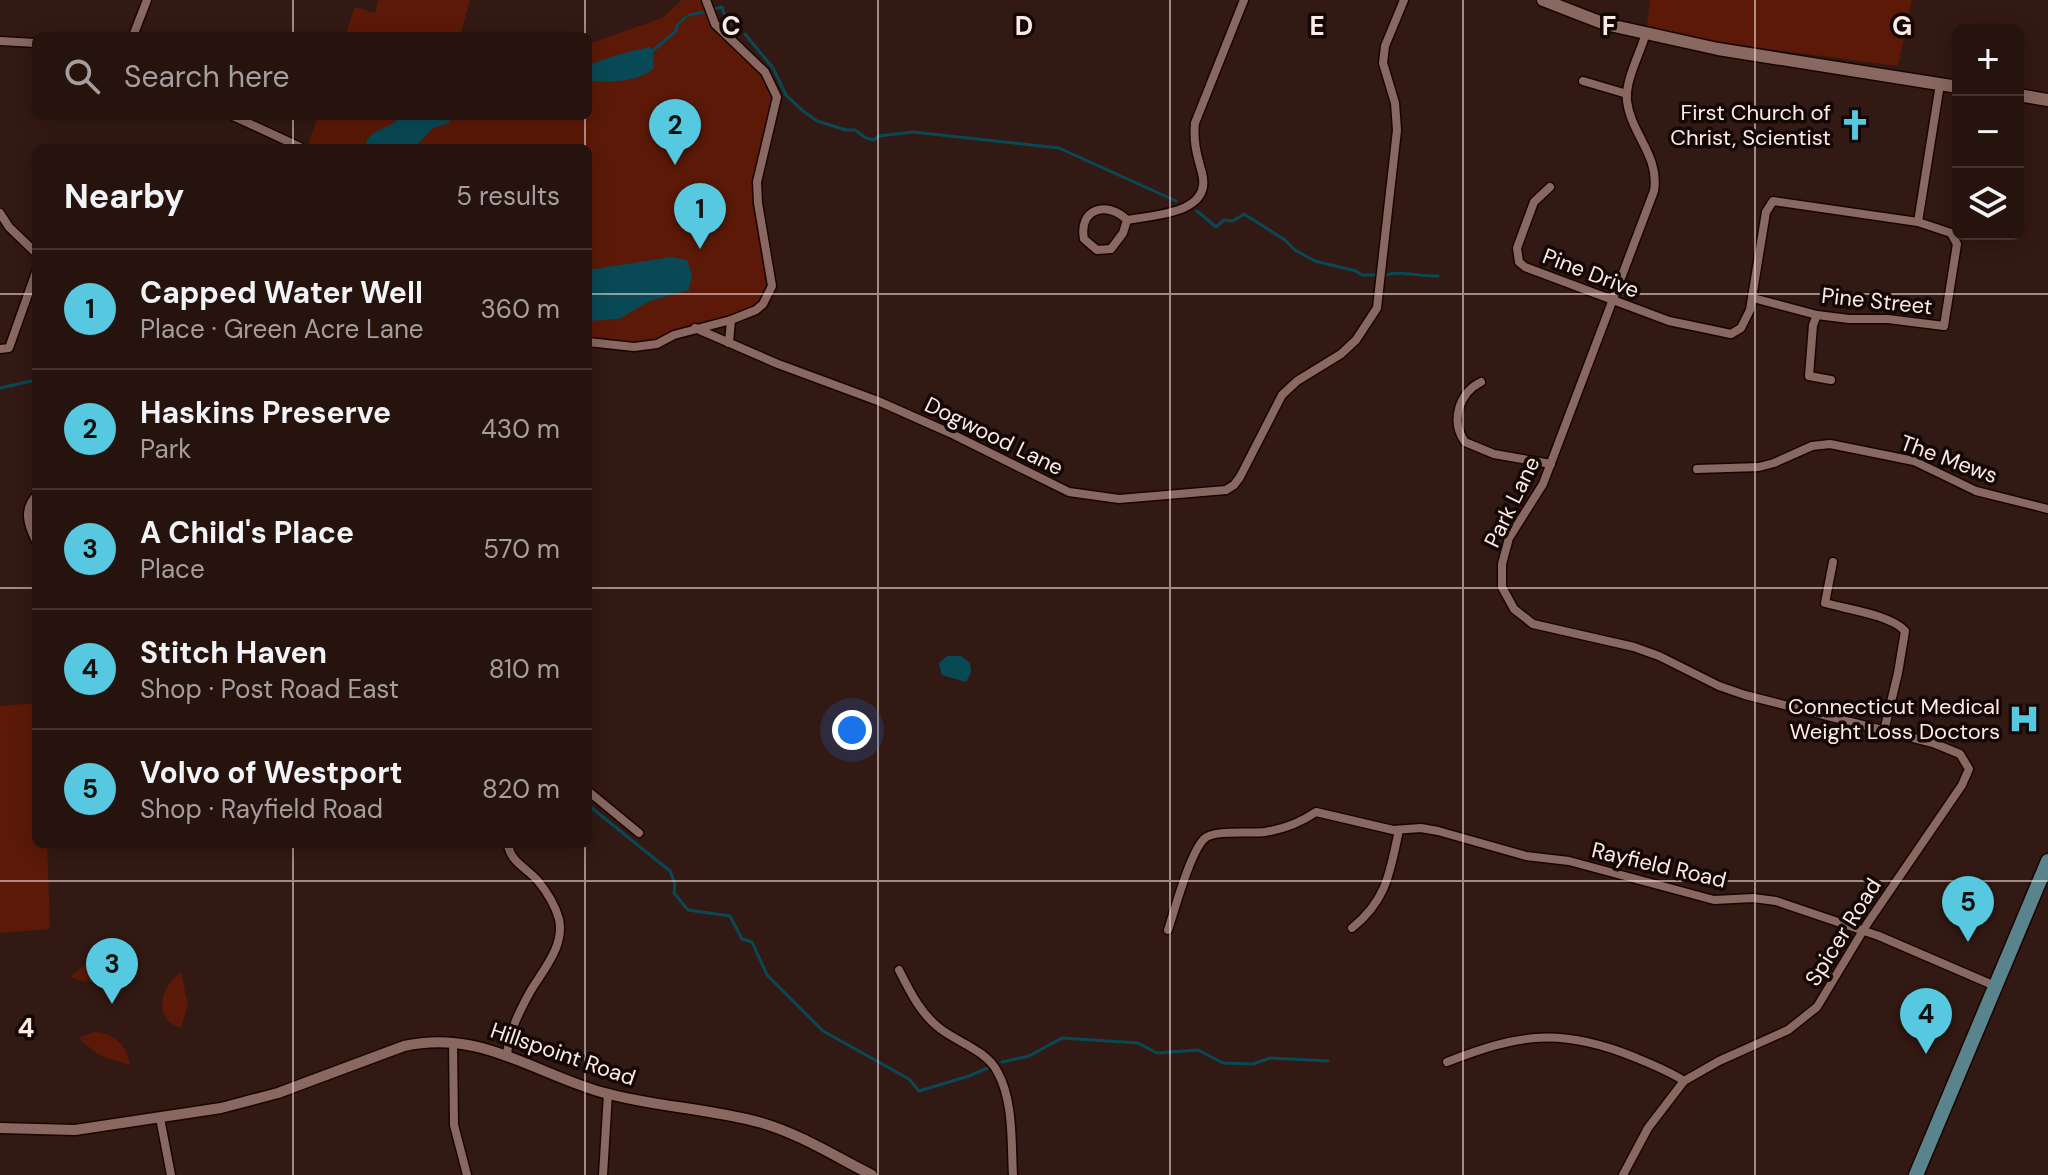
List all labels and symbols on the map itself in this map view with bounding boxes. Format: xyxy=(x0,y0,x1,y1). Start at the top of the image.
text: C xyxy=(721,9,741,43)
text: D xyxy=(1015,9,1033,43)
text: E xyxy=(1309,9,1325,43)
text: F xyxy=(1602,9,1616,43)
text: G xyxy=(1892,9,1912,43)
place label: First Church of Christ, Scientist xyxy=(1670,98,1831,152)
pin: 2 xyxy=(649,99,701,165)
church icon: First Church of Christ, Scientist xyxy=(1838,108,1872,142)
pin: 1 xyxy=(674,183,726,249)
street label: Pine Drive xyxy=(1539,241,1643,305)
street label: Pine Street xyxy=(1820,281,1934,321)
street label: Dogwood Lane xyxy=(920,390,1068,482)
street label: The Mews xyxy=(1896,428,2002,490)
street label: Park Lane xyxy=(1477,452,1547,552)
place label: Connecticut Medical Weight Loss Doctors xyxy=(1788,692,2000,746)
hospital icon: Connecticut Medical Weight Loss Doctors xyxy=(2007,702,2041,736)
your location xyxy=(832,710,872,750)
street label: Rayfield Road xyxy=(1589,835,1729,895)
street label: Spicer Road xyxy=(1798,873,1888,991)
pin: 5 xyxy=(1942,876,1994,942)
pin: 3 xyxy=(86,938,138,1004)
pin: 4 xyxy=(1900,988,1952,1054)
text: 4 xyxy=(18,1011,34,1045)
street label: Hillspoint Road xyxy=(487,1016,639,1092)

